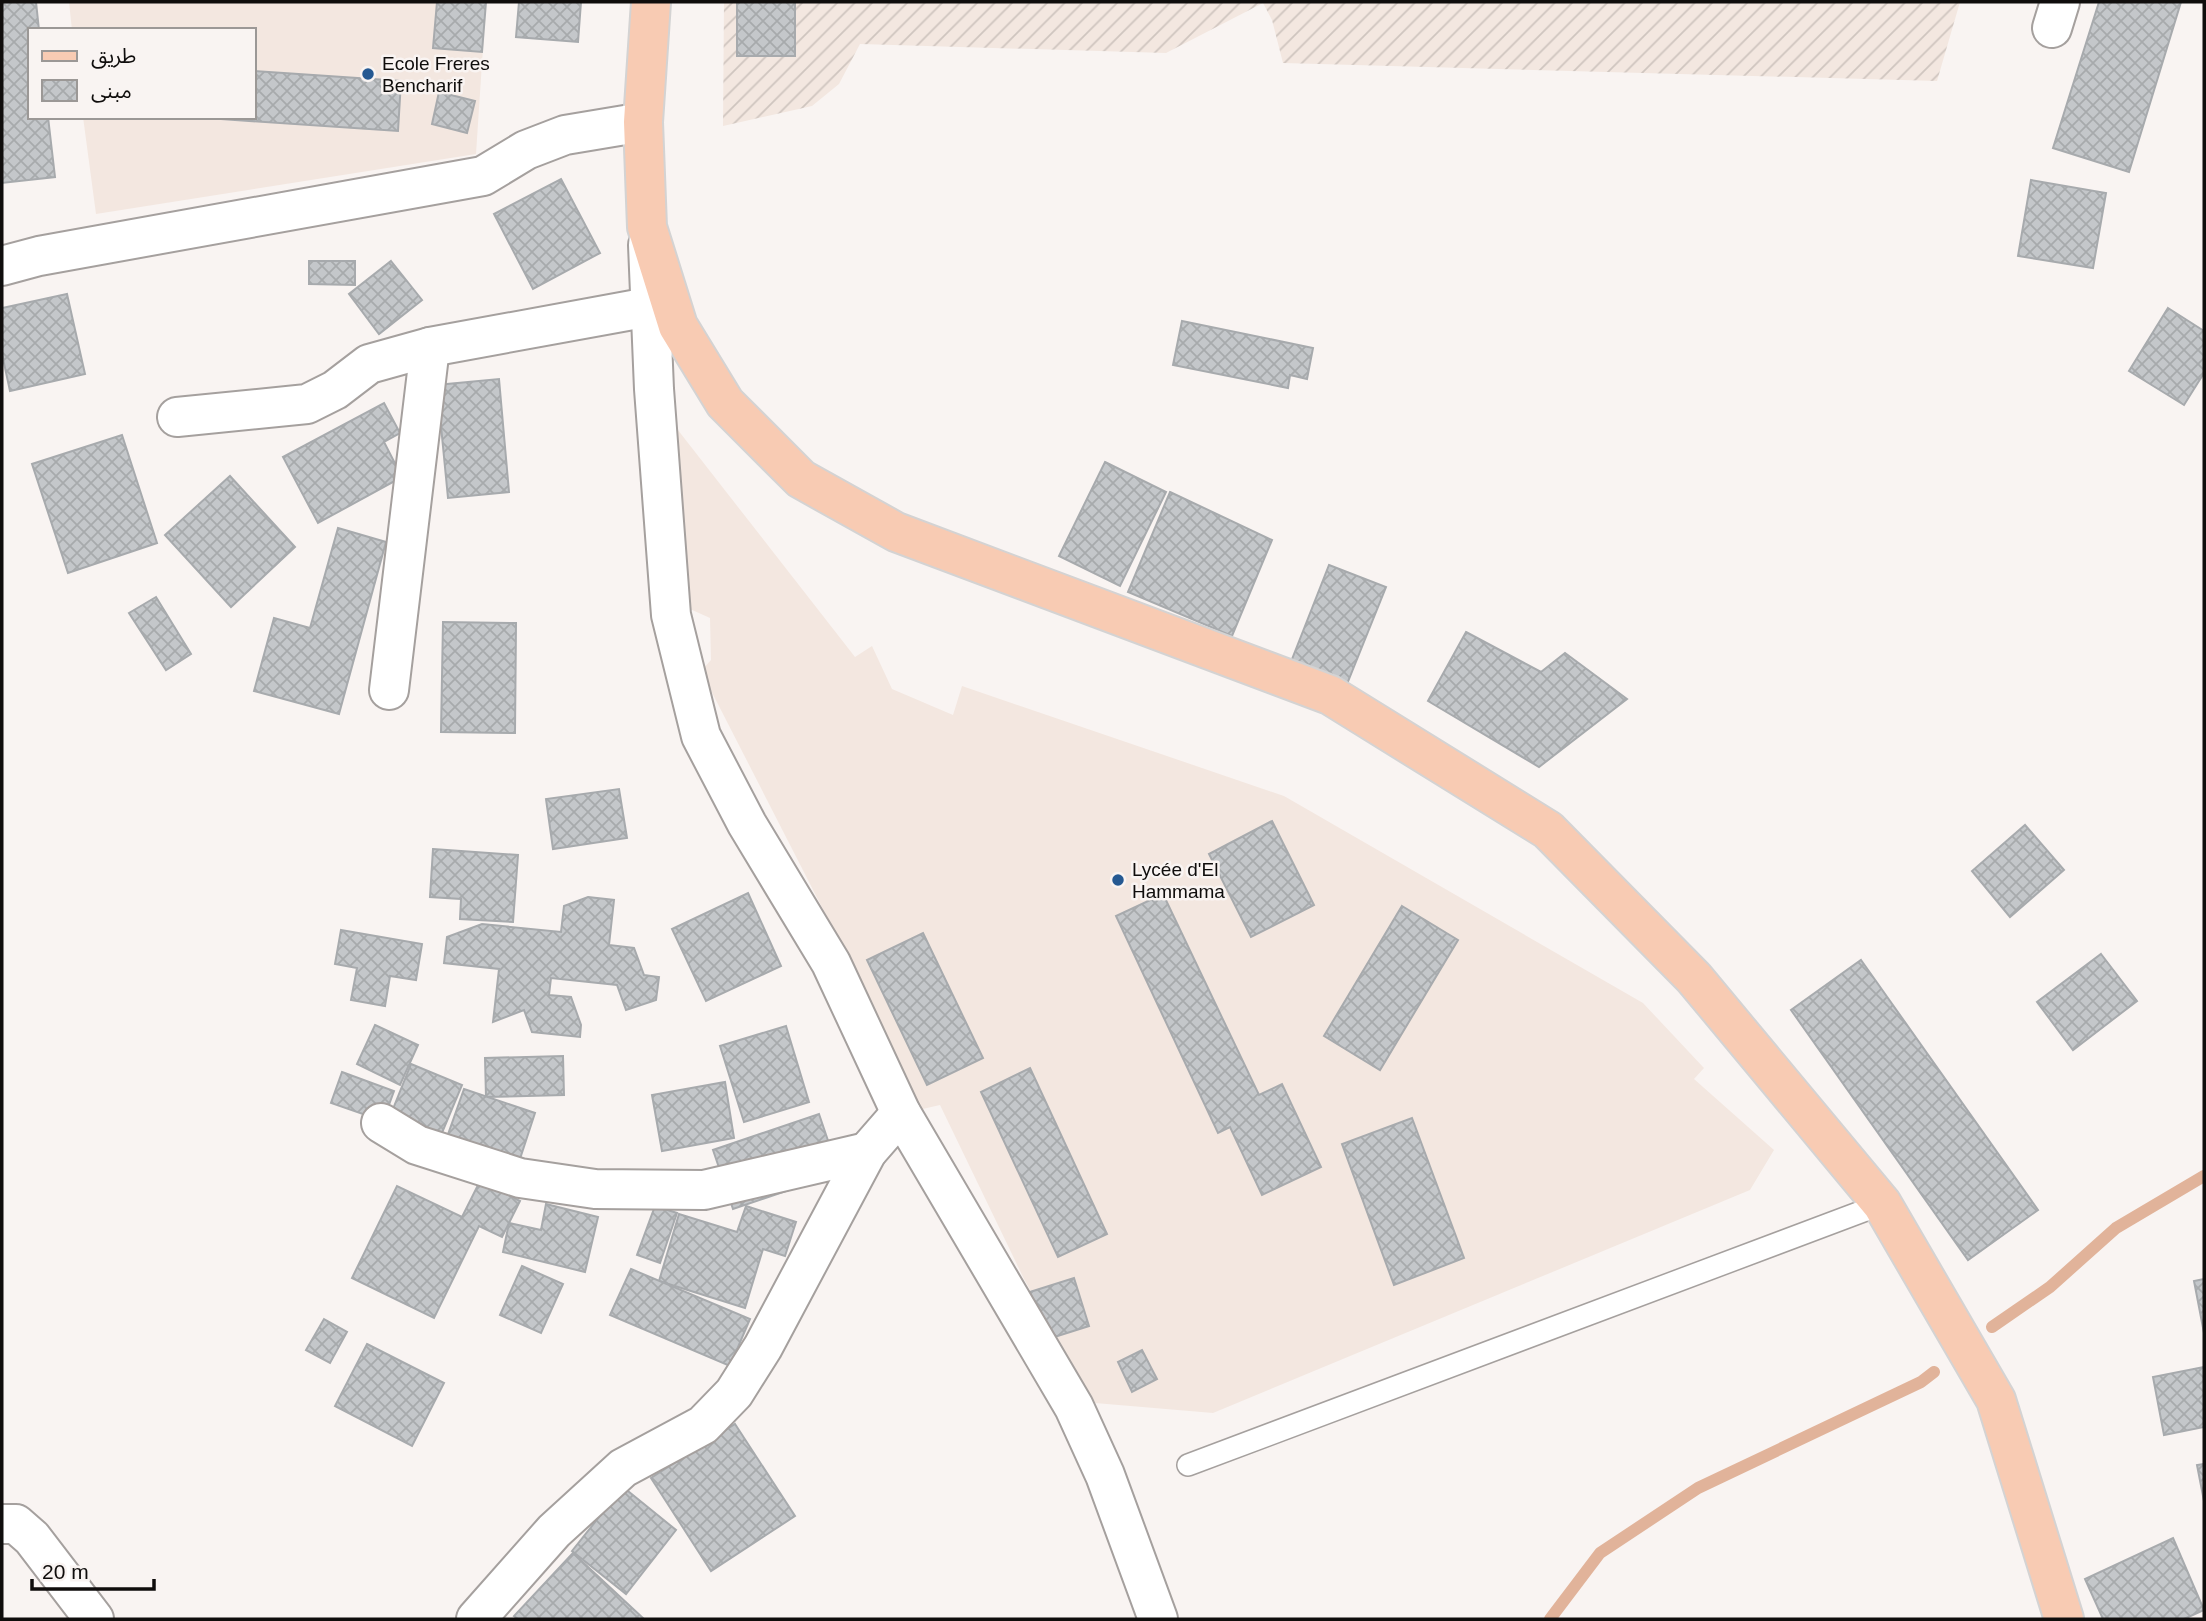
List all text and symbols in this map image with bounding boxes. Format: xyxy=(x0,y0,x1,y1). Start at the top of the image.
legend xyxy=(28,28,256,119)
text: طريق xyxy=(91,44,136,69)
place label: Ecole Freres Bencharif xyxy=(382,53,490,96)
marker: Ecole Freres Bencharif xyxy=(360,66,376,82)
text: مبنى xyxy=(91,79,132,103)
place label: Lycée d'El Hammama xyxy=(1132,859,1225,902)
marker: Lycée d'El Hammama xyxy=(1110,872,1126,888)
scale bar xyxy=(32,1548,154,1592)
text: 20 m xyxy=(42,1560,89,1583)

